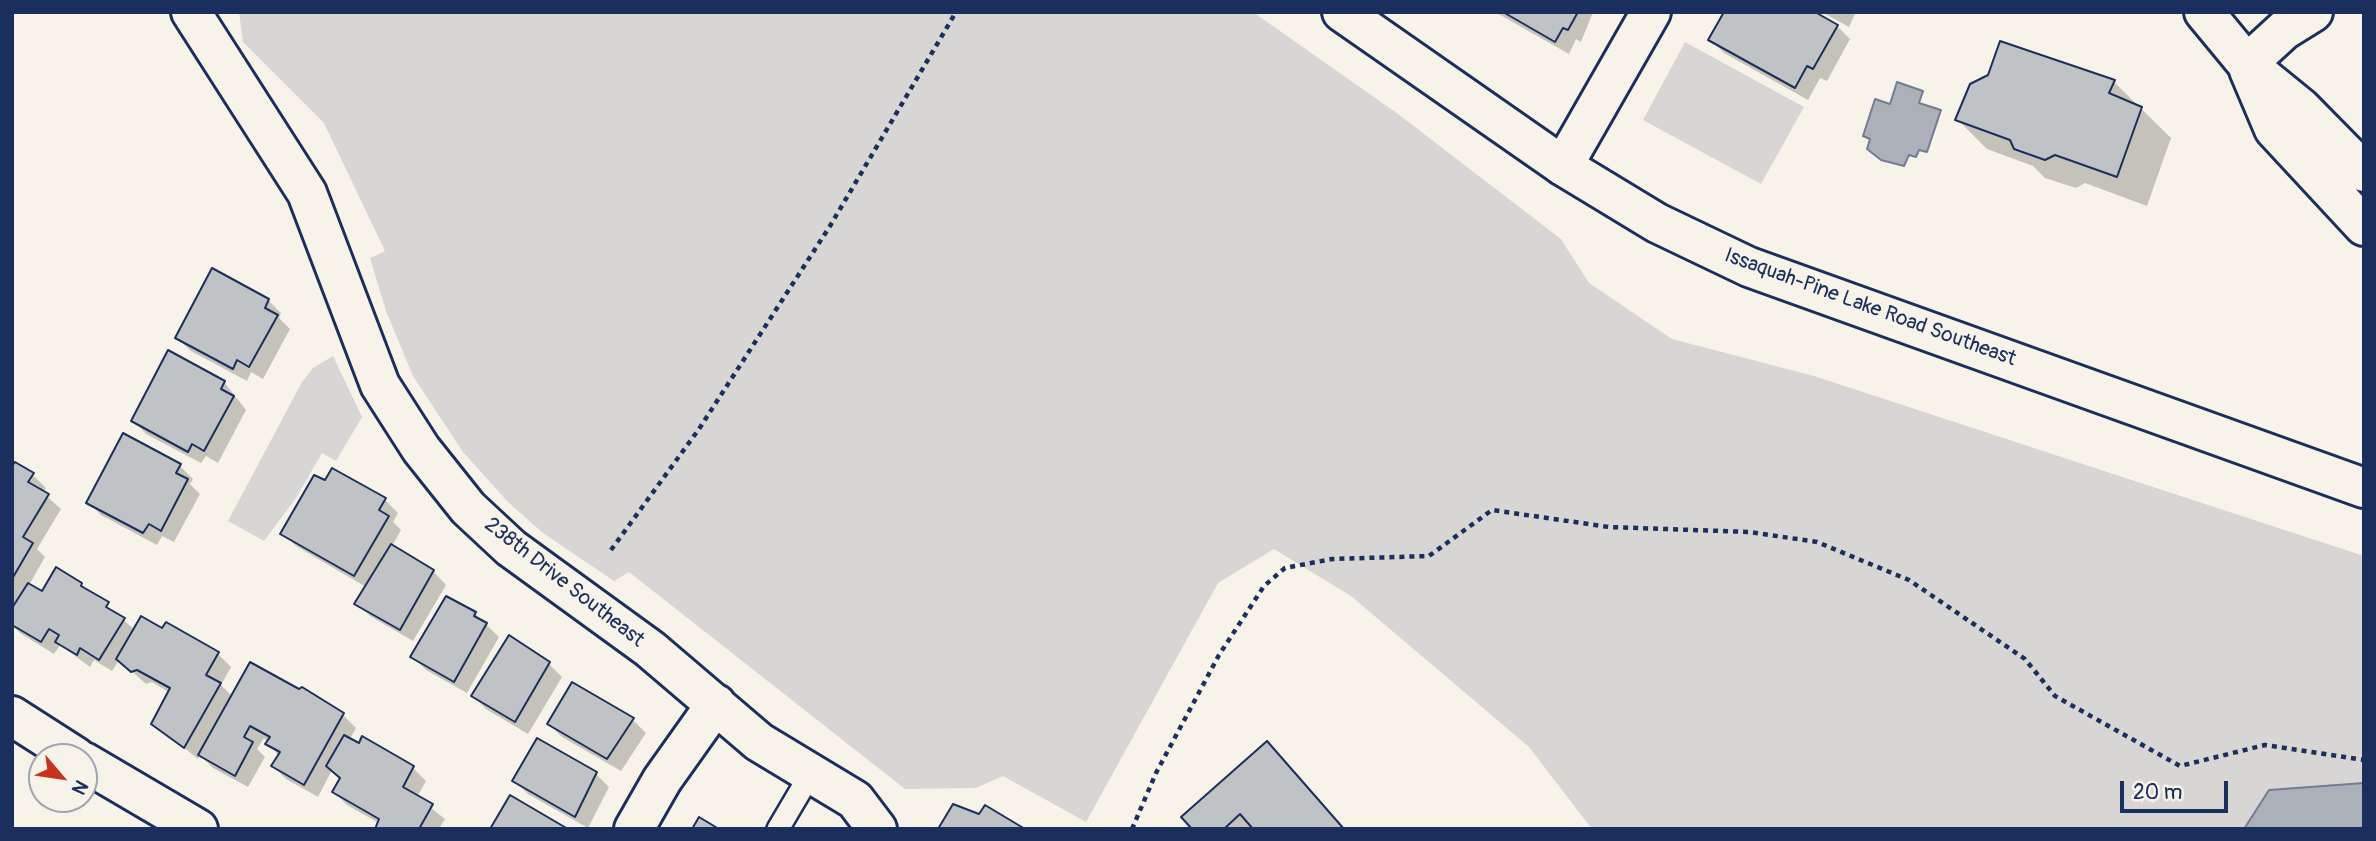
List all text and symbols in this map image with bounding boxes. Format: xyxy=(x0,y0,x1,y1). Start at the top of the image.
street label: Issaquah-Pine Lake Road Southeast xyxy=(1721,243,2019,373)
street label: 238th Drive Southeast xyxy=(479,513,649,653)
north arrow xyxy=(28,743,98,813)
scale bar xyxy=(2124,768,2232,812)
text: N xyxy=(66,776,93,799)
text: 20 m xyxy=(2133,779,2182,806)

